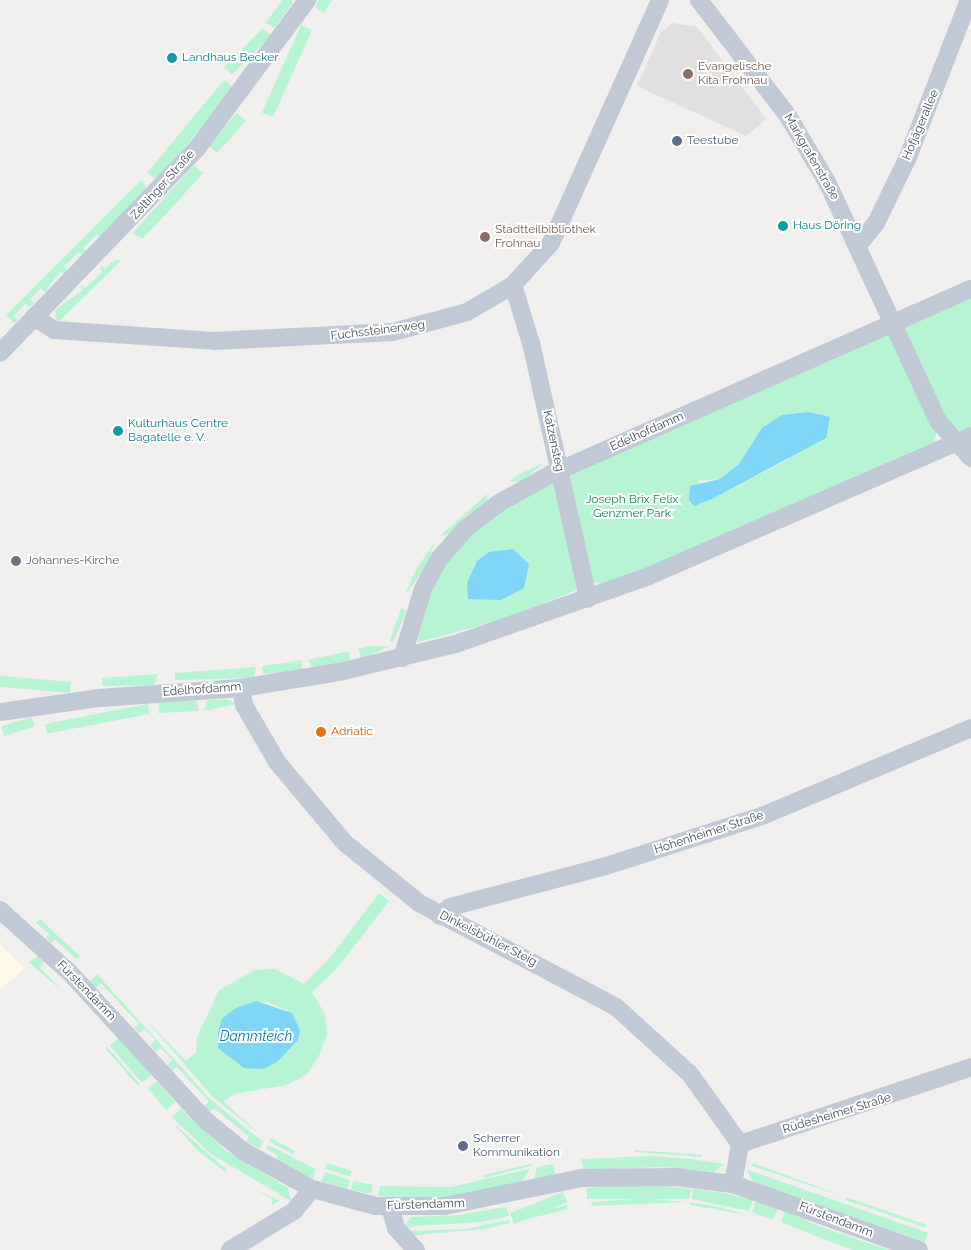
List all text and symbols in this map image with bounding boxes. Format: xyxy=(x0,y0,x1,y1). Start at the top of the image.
place label: Landhaus Becker xyxy=(182,51,278,65)
marker: Landhaus Becker xyxy=(166,52,178,64)
place label: Evangelische Kita Frohnau xyxy=(698,60,772,88)
marker: Evangelische Kita Frohnau xyxy=(682,68,694,80)
street label: Hofjägerallee xyxy=(900,88,942,162)
street label: Markgrafenstraße xyxy=(780,111,842,203)
place label: Teestube xyxy=(687,134,738,148)
marker: Teestube xyxy=(671,135,683,147)
street label: Zeltinger Straße xyxy=(128,147,198,223)
place label: Haus Döring xyxy=(793,219,861,233)
marker: Haus Döring xyxy=(777,220,789,232)
place label: Stadtteilbibliothek Frohnau xyxy=(495,223,596,251)
marker: Stadtteilbibliothek Frohnau xyxy=(479,231,491,243)
street label: Fuchssteinerweg xyxy=(330,318,426,344)
street label: Katzensteg xyxy=(539,409,567,473)
street label: Edelhofdamm xyxy=(608,409,686,455)
place label: Kulturhaus Centre Bagatelle e. V. xyxy=(128,417,228,445)
marker: Kulturhaus Centre Bagatelle e. V. xyxy=(112,425,124,437)
park label: Joseph Brix Felix Genzmer Park xyxy=(586,493,678,521)
place label: Johannes-Kirche xyxy=(26,554,119,568)
marker: Johannes-Kirche xyxy=(10,555,22,567)
street label: Edelhofdamm xyxy=(162,680,242,700)
place label: Adriatic xyxy=(331,725,373,739)
marker: Adriatic xyxy=(315,726,327,738)
street label: Hohenheimer Straße xyxy=(652,808,766,858)
street label: Dinkelsbühler Steig xyxy=(437,908,539,970)
street label: Fürstendamm xyxy=(54,958,118,1024)
water label: Dammteich xyxy=(220,1028,292,1044)
street label: Rüdesheimer Straße xyxy=(781,1091,893,1137)
place label: Scherrer Kommunikation xyxy=(473,1132,560,1160)
marker: Scherrer Kommunikation xyxy=(457,1140,469,1152)
street label: Fürstendamm xyxy=(387,1196,465,1214)
street label: Fürstendamm xyxy=(797,1199,875,1241)

